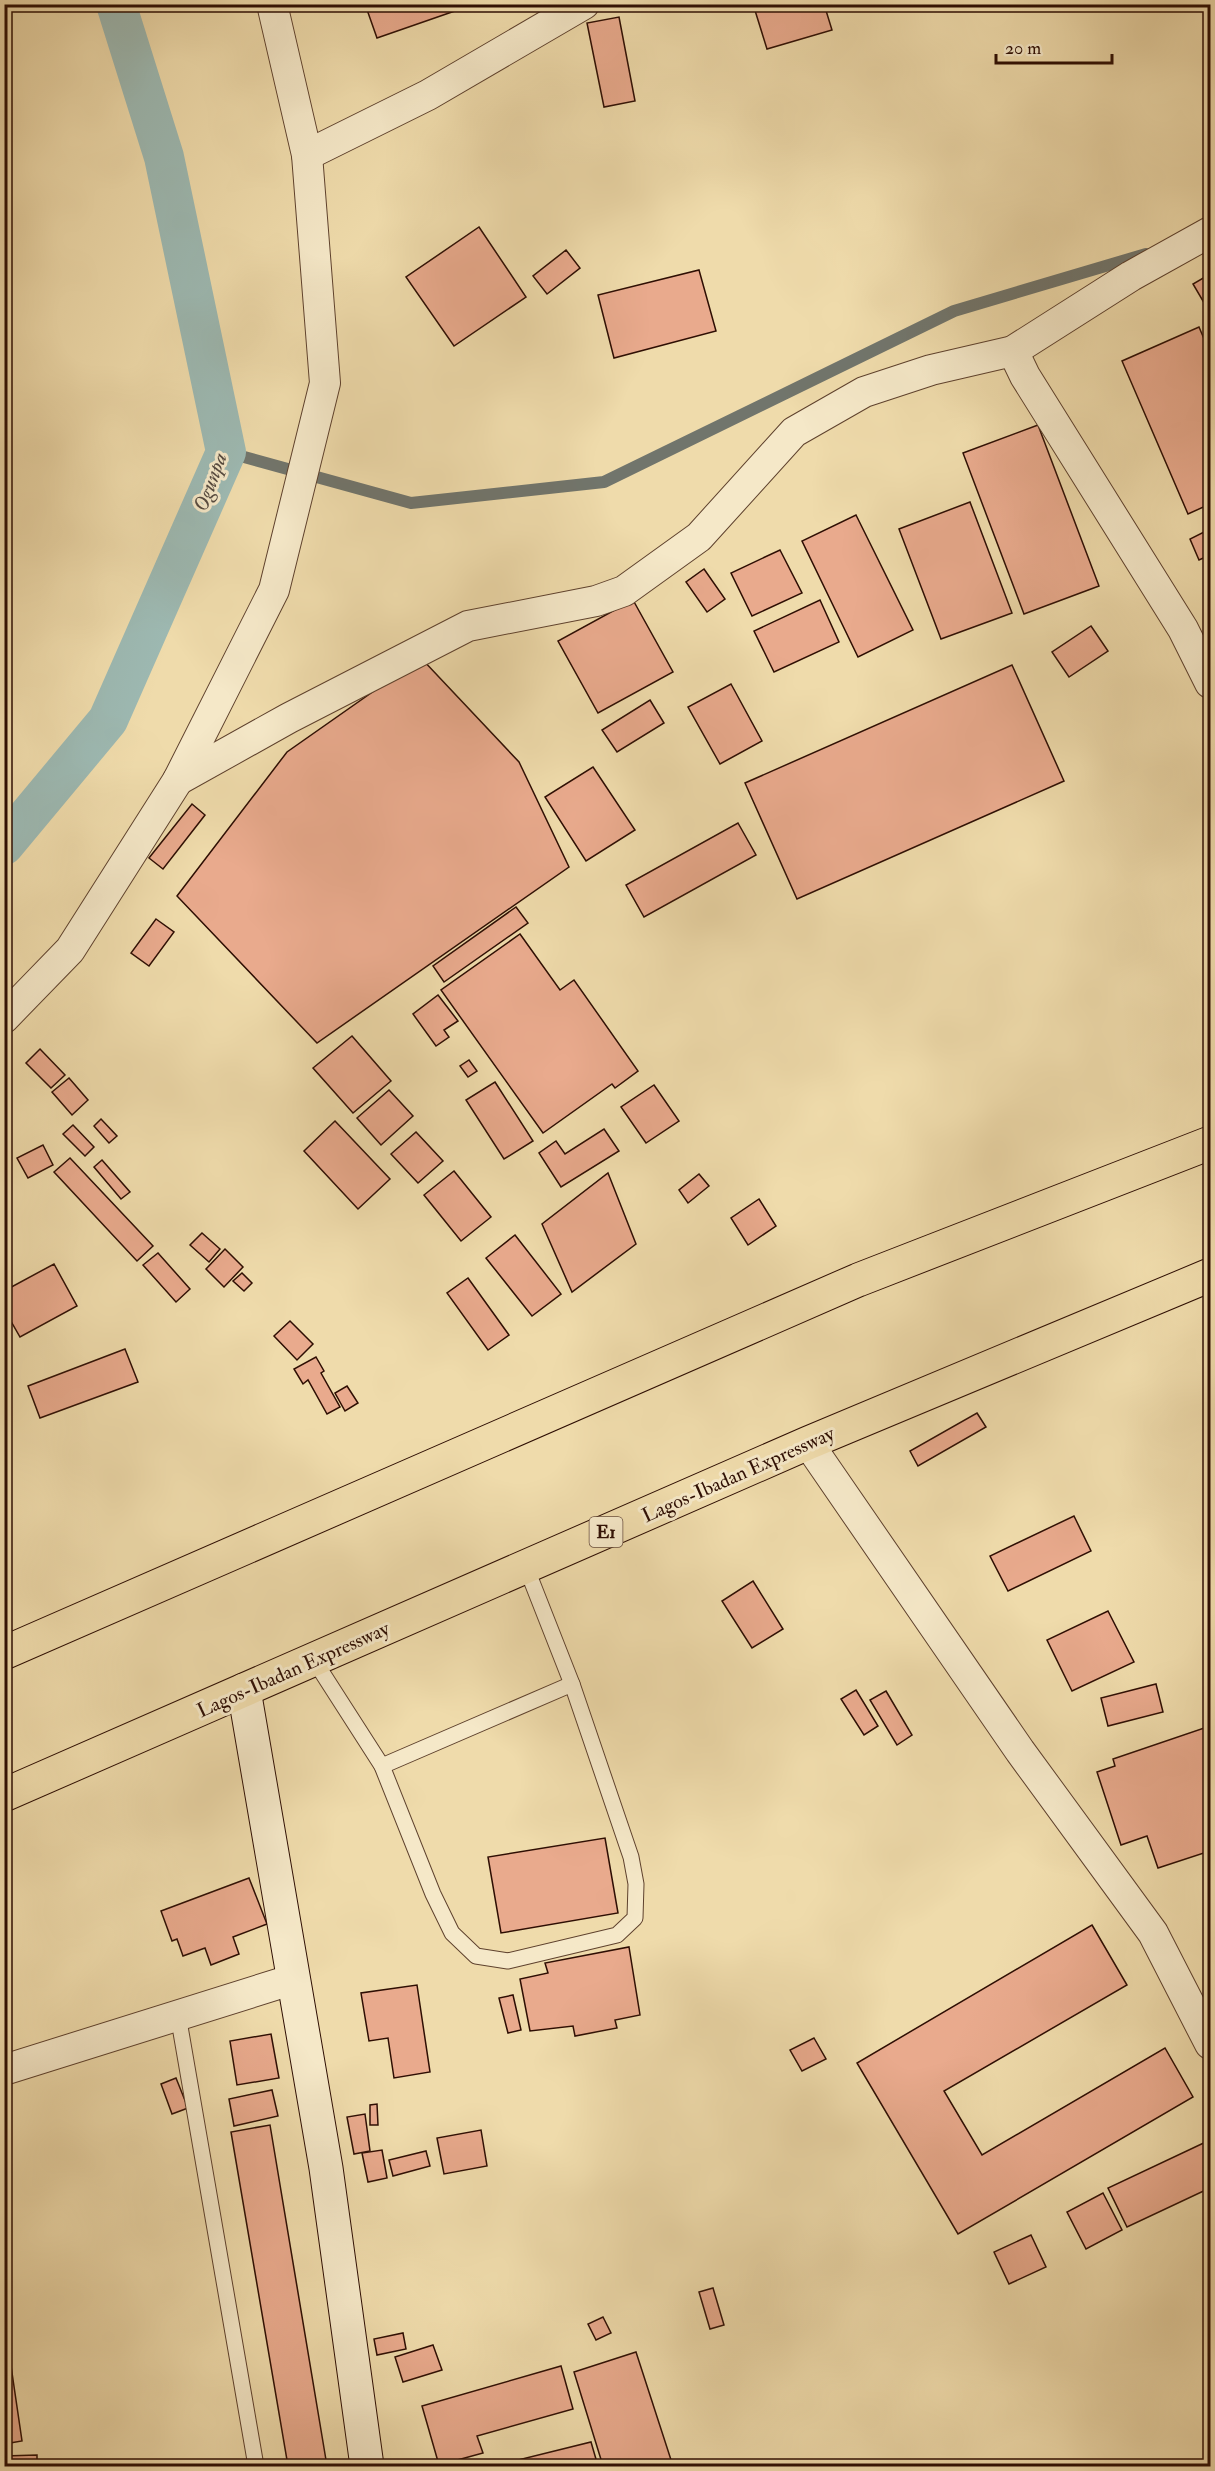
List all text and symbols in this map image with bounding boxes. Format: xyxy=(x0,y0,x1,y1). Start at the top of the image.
scale bar xyxy=(996,27,1112,65)
text: 20 m xyxy=(1005,37,1041,60)
water label: Ogunpa xyxy=(187,449,234,515)
street label: Lagos-Ibadan Expressway xyxy=(638,1420,840,1529)
road number: E1 xyxy=(590,1517,622,1547)
street label: Lagos-Ibadan Expressway xyxy=(193,1615,395,1724)

